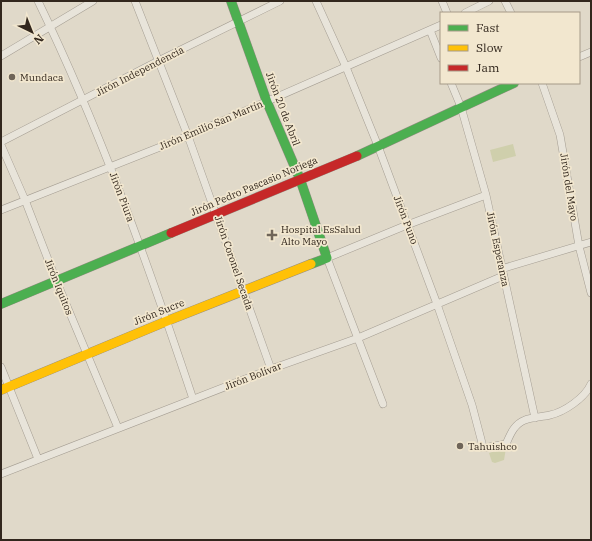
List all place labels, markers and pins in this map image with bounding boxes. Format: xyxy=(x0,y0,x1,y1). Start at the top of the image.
place label: Mundaca xyxy=(20,71,64,84)
marker: Mundaca xyxy=(7,72,17,82)
place label: Hospital EsSalud Alto Mayo xyxy=(281,223,361,248)
marker: Hospital EsSalud Alto Mayo xyxy=(266,229,278,241)
place label: Tahuishco xyxy=(468,440,517,453)
marker: Tahuishco xyxy=(455,441,465,451)

